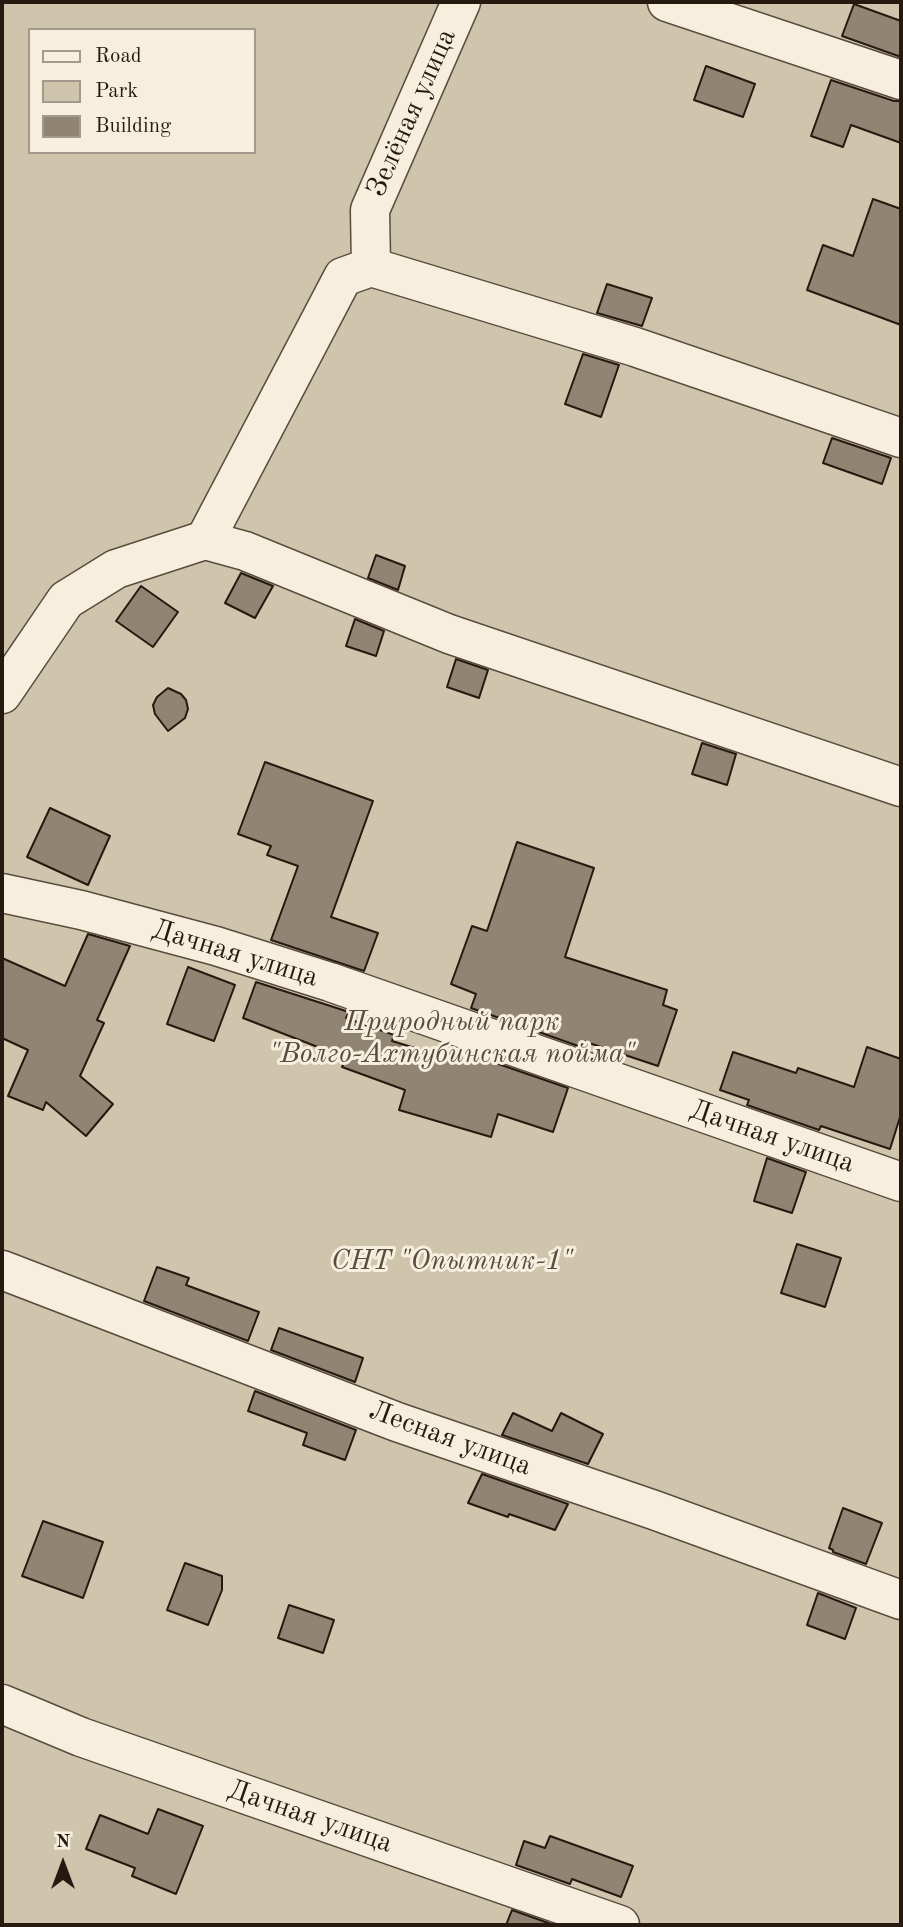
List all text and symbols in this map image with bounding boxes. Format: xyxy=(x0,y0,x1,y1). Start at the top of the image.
street label: Зелёная улица xyxy=(360,24,464,202)
legend xyxy=(28,28,256,154)
text: Road xyxy=(95,46,142,67)
text: Park xyxy=(95,81,138,102)
text: Building xyxy=(95,116,171,137)
street label: Дачная улица xyxy=(148,913,322,995)
park label: Природный парк "Волго-Ахтубинская пойма" xyxy=(269,1006,635,1072)
street label: Дачная улица xyxy=(685,1093,859,1181)
park label: СНТ "Опытник-1" xyxy=(331,1245,573,1279)
street label: Лесная улица xyxy=(364,1394,536,1484)
street label: Дачная улица xyxy=(223,1773,397,1861)
north arrow xyxy=(28,1829,98,1899)
text: N xyxy=(56,1833,70,1852)

